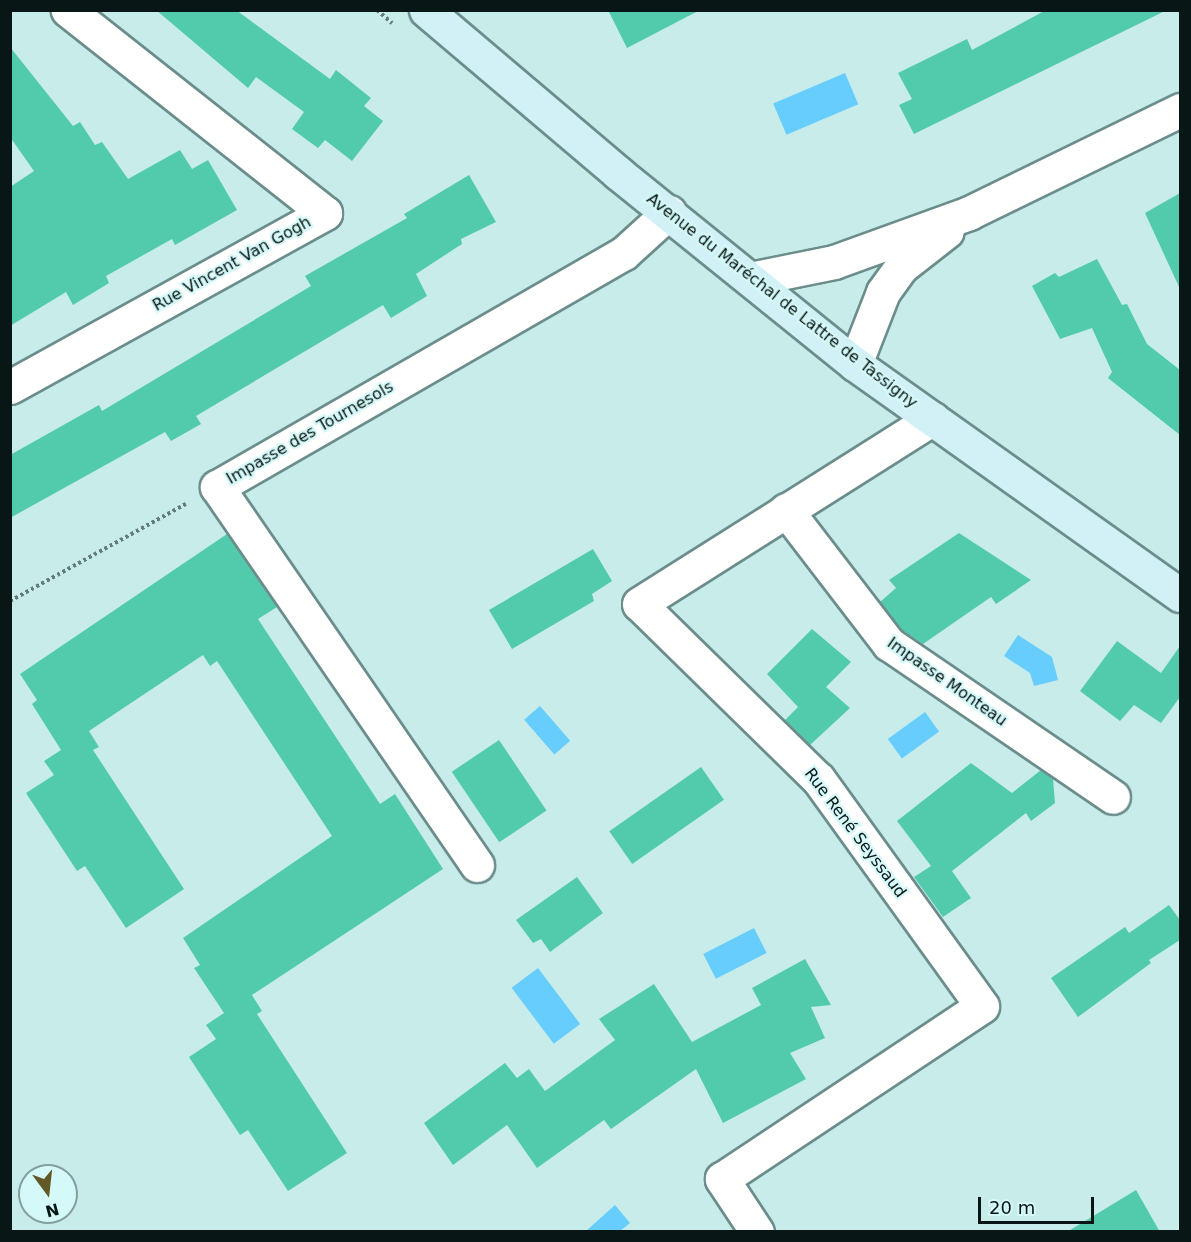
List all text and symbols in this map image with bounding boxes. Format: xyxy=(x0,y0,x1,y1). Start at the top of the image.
street label: Avenue du Maréchal de Lattre de Tassigny xyxy=(643,189,921,413)
street label: Rue Vincent Van Gogh xyxy=(150,212,314,316)
street label: Impasse des Tournesols xyxy=(223,377,397,489)
street label: Impasse Monteau xyxy=(883,634,1011,730)
street label: Rue René Seyssaud xyxy=(800,765,910,901)
north arrow xyxy=(18,1164,78,1224)
scale bar xyxy=(981,1185,1096,1223)
text: 20 m xyxy=(989,1197,1035,1218)
text: N xyxy=(43,1199,61,1221)

